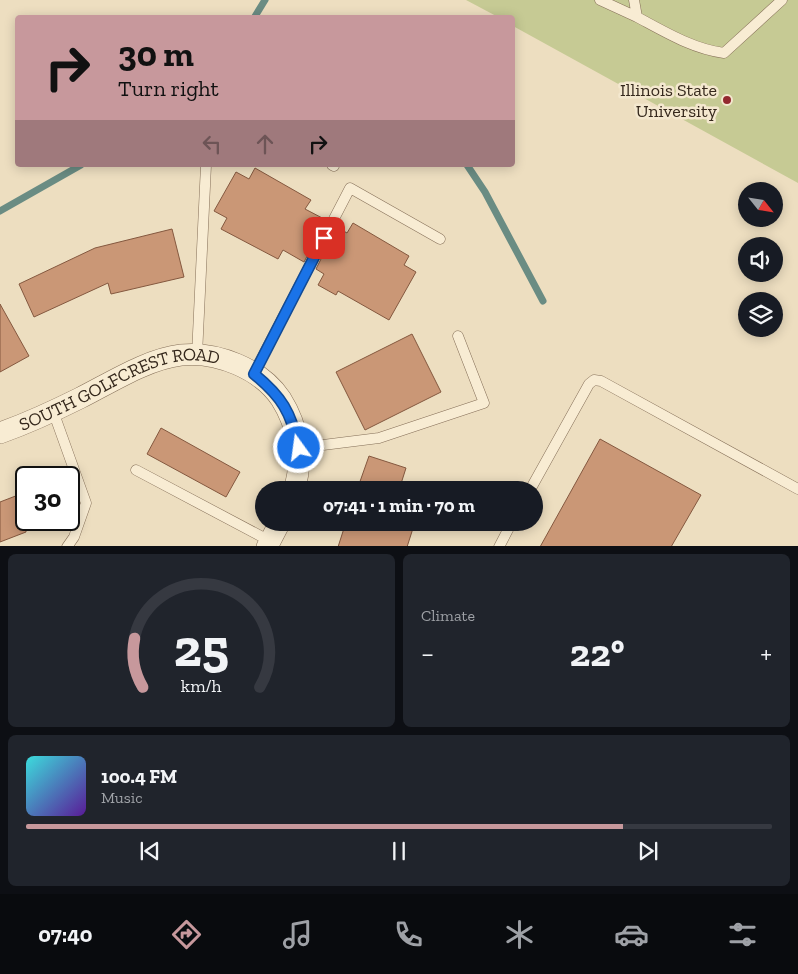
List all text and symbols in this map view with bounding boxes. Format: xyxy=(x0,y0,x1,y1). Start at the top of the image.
text: 30 m xyxy=(118,33,194,75)
icon: right xyxy=(35,35,100,100)
text: Turn right xyxy=(118,75,219,102)
place label: Illinois State University xyxy=(620,79,718,122)
marker: Illinois State University xyxy=(721,94,733,106)
icon: left xyxy=(198,130,226,158)
icon: ahead xyxy=(251,130,279,158)
icon: right xyxy=(304,130,332,158)
north arrow xyxy=(738,182,782,228)
map controls xyxy=(738,182,783,337)
pin xyxy=(303,217,345,259)
icon: arrive xyxy=(310,224,338,252)
button: sound xyxy=(738,237,783,282)
button: layers xyxy=(738,292,783,337)
street label: SOUTH GOLFCREST ROAD xyxy=(16,343,222,436)
position arrow xyxy=(272,421,324,473)
speed limit sign: 30 xyxy=(15,466,80,531)
text: 07:41 · 1 min · 70 m xyxy=(323,494,475,517)
text: Climate xyxy=(421,606,475,625)
text: 25 xyxy=(174,617,229,679)
text: 22° xyxy=(570,630,624,676)
text: − xyxy=(421,637,434,670)
text: + xyxy=(760,637,772,670)
text: km/h xyxy=(181,675,222,697)
text: 100.4 FM xyxy=(101,765,177,788)
text: Music xyxy=(101,788,143,807)
icon: previous xyxy=(136,837,164,865)
icon: pause xyxy=(385,837,413,865)
icon: next xyxy=(634,837,662,865)
icon: directions xyxy=(169,917,204,952)
icon: music xyxy=(280,917,315,952)
icon: phone xyxy=(391,917,426,952)
icon: climate xyxy=(502,917,537,952)
icon: car xyxy=(614,917,649,952)
icon: filters xyxy=(725,917,760,952)
text: 07:40 xyxy=(38,921,92,948)

